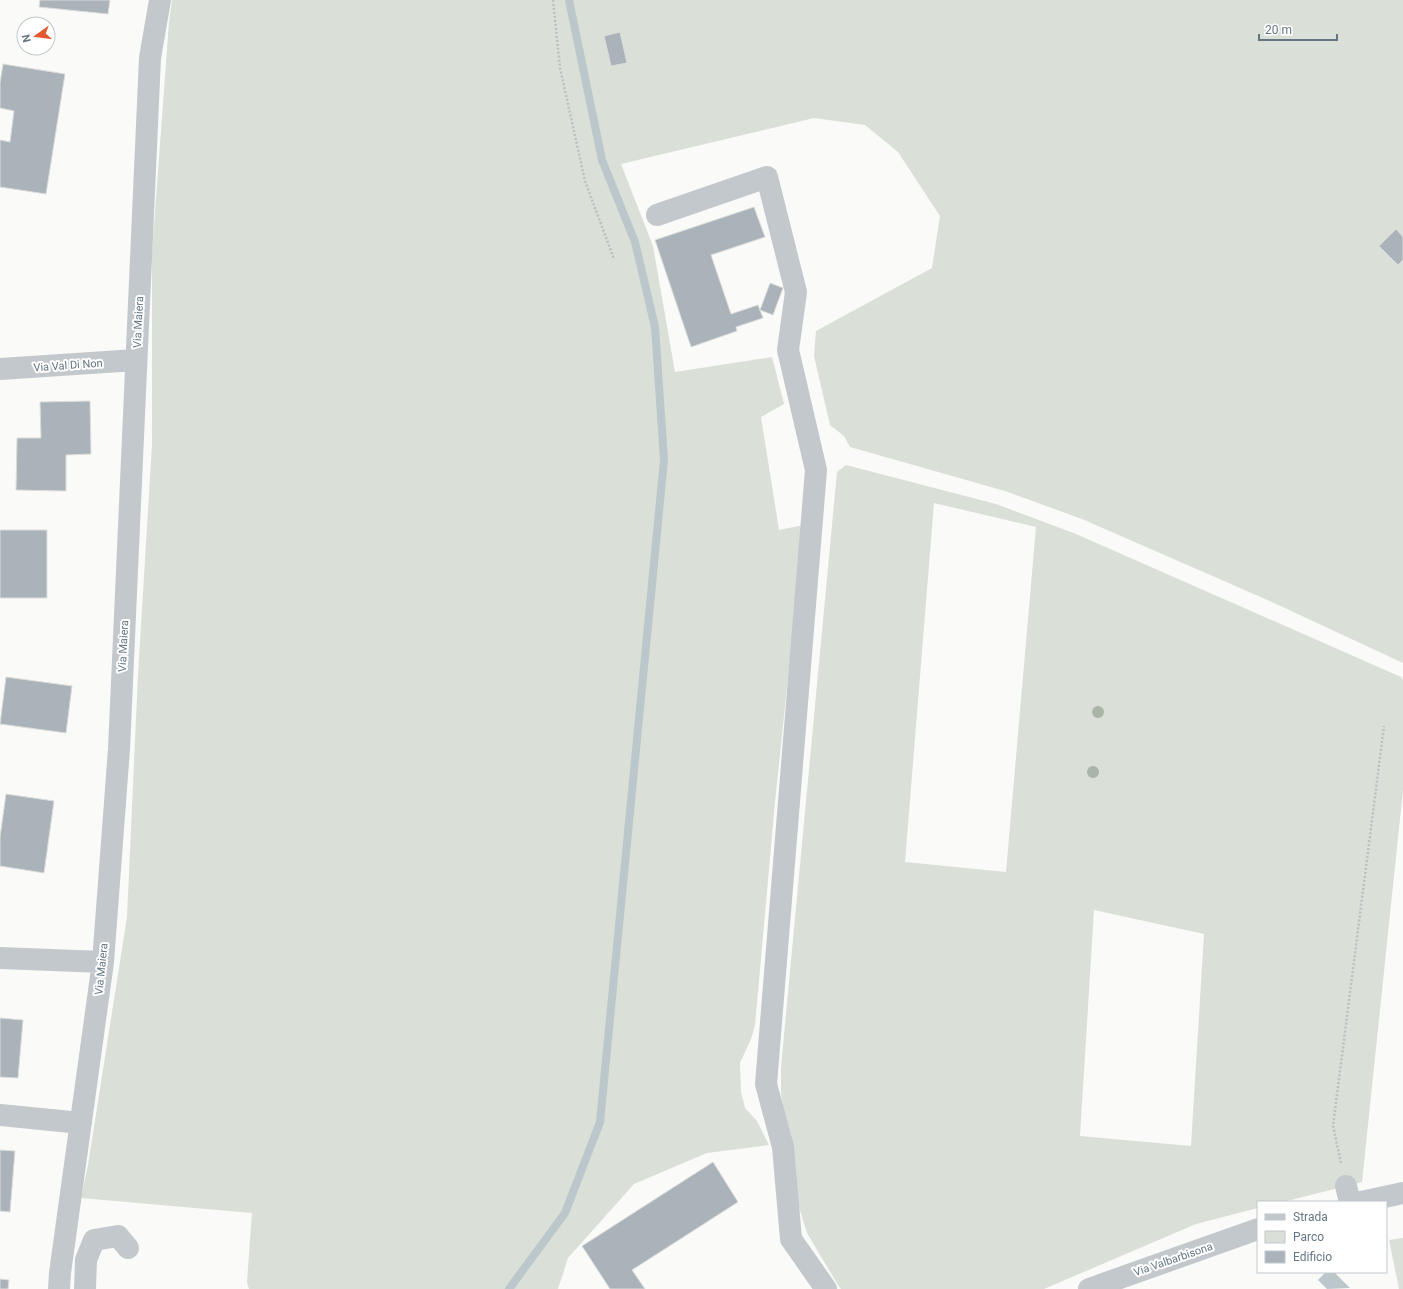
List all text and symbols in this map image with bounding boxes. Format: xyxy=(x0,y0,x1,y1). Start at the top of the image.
north arrow xyxy=(16,16,56,56)
scale bar xyxy=(1259,16,1337,42)
text: 20 m xyxy=(1265,23,1292,37)
text: N xyxy=(19,33,34,44)
street label: Via Maiera xyxy=(131,296,146,348)
street label: Via Val Di Non xyxy=(33,357,103,374)
street label: Via Maiera xyxy=(116,620,131,672)
street label: Via Maiera xyxy=(92,943,111,996)
legend xyxy=(1257,1201,1387,1273)
text: Strada xyxy=(1293,1210,1328,1224)
text: Parco xyxy=(1293,1230,1324,1244)
street label: Via Valbarbisona xyxy=(1132,1240,1214,1279)
text: Edificio xyxy=(1293,1250,1332,1264)

